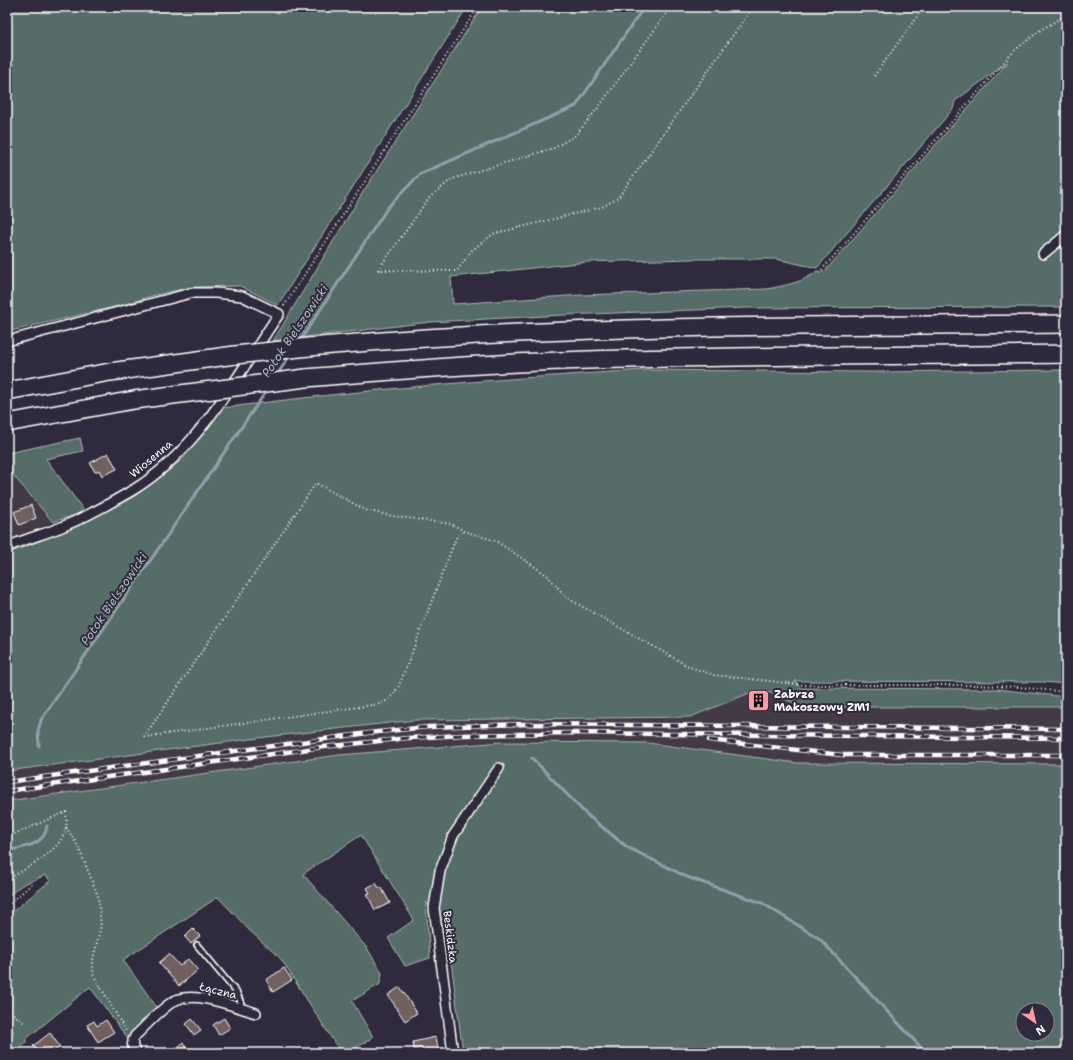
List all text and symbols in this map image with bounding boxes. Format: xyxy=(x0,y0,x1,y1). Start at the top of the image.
water label: Potok Bielszowicki xyxy=(258,281,332,380)
street label: Wiosenna xyxy=(126,437,176,481)
water label: Potok Bielszowicki xyxy=(77,549,151,648)
building icon: Zabrze Makoszowy ZM1 xyxy=(745,687,771,713)
place label: Zabrze Makoszowy ZM1 xyxy=(774,687,870,715)
street label: Beskidzka xyxy=(439,910,461,964)
street label: Łączna xyxy=(197,979,238,1003)
north arrow xyxy=(1015,1002,1055,1042)
text: N xyxy=(1032,1021,1048,1039)

